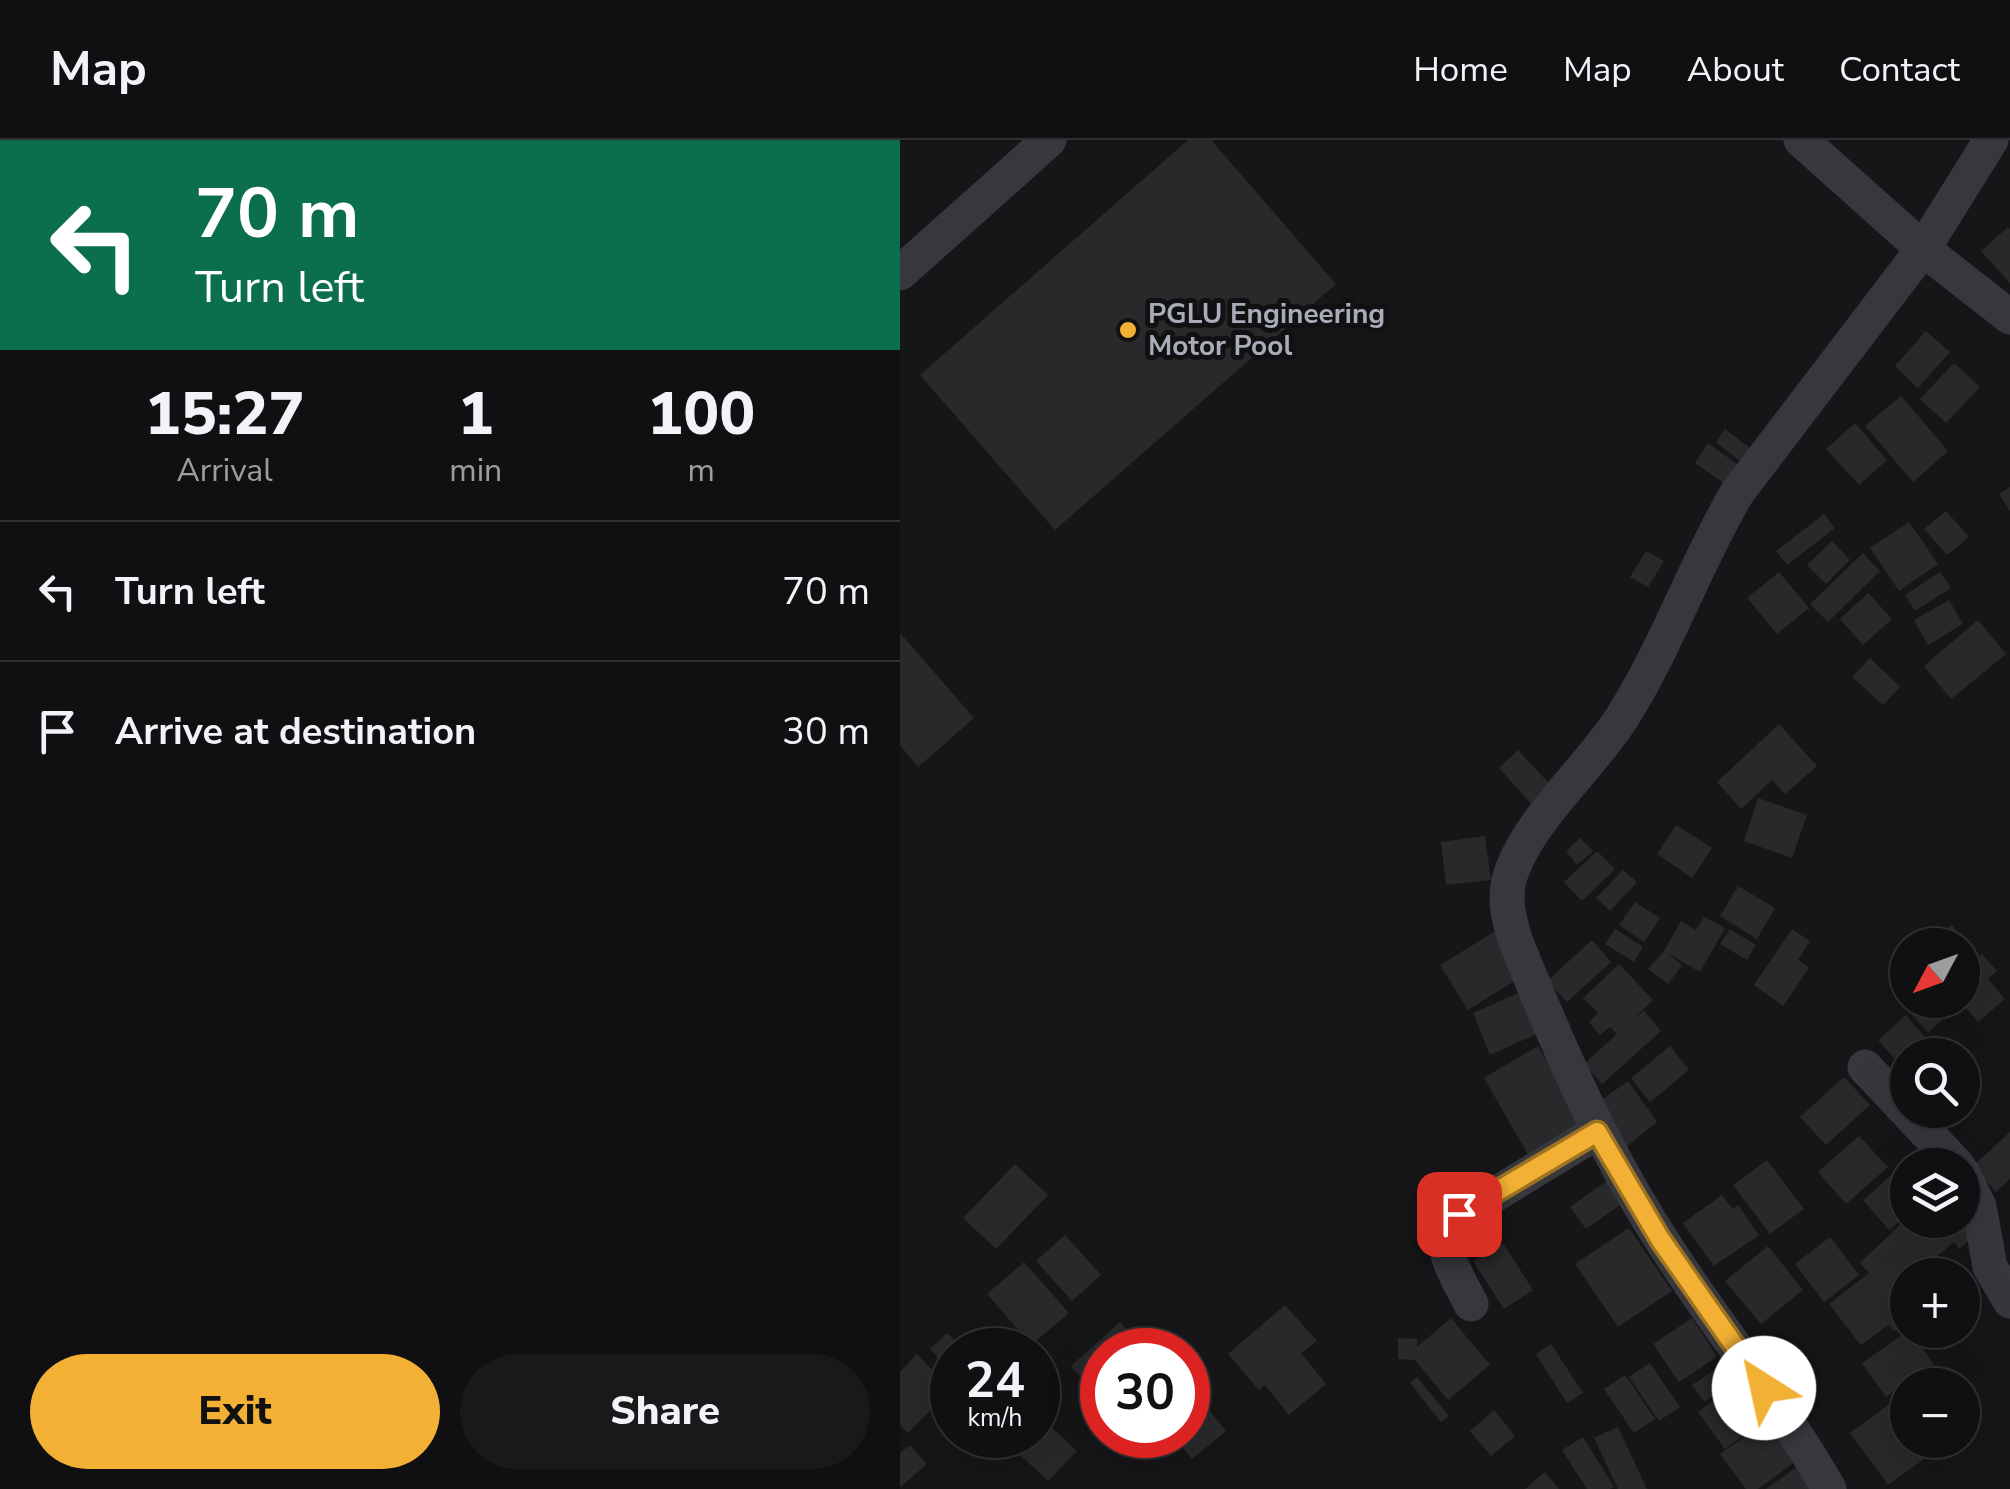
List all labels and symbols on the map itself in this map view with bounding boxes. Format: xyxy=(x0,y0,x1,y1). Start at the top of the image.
place label: PGLU Engineering Motor Pool xyxy=(1148,295,1385,365)
marker: PGLU Engineering Motor Pool xyxy=(1117,319,1139,341)
north arrow xyxy=(1890,928,1980,1018)
pin xyxy=(1417,1172,1502,1257)
speed limit sign: 30 xyxy=(1080,1328,1210,1458)
position arrow xyxy=(1712,1336,1816,1440)

